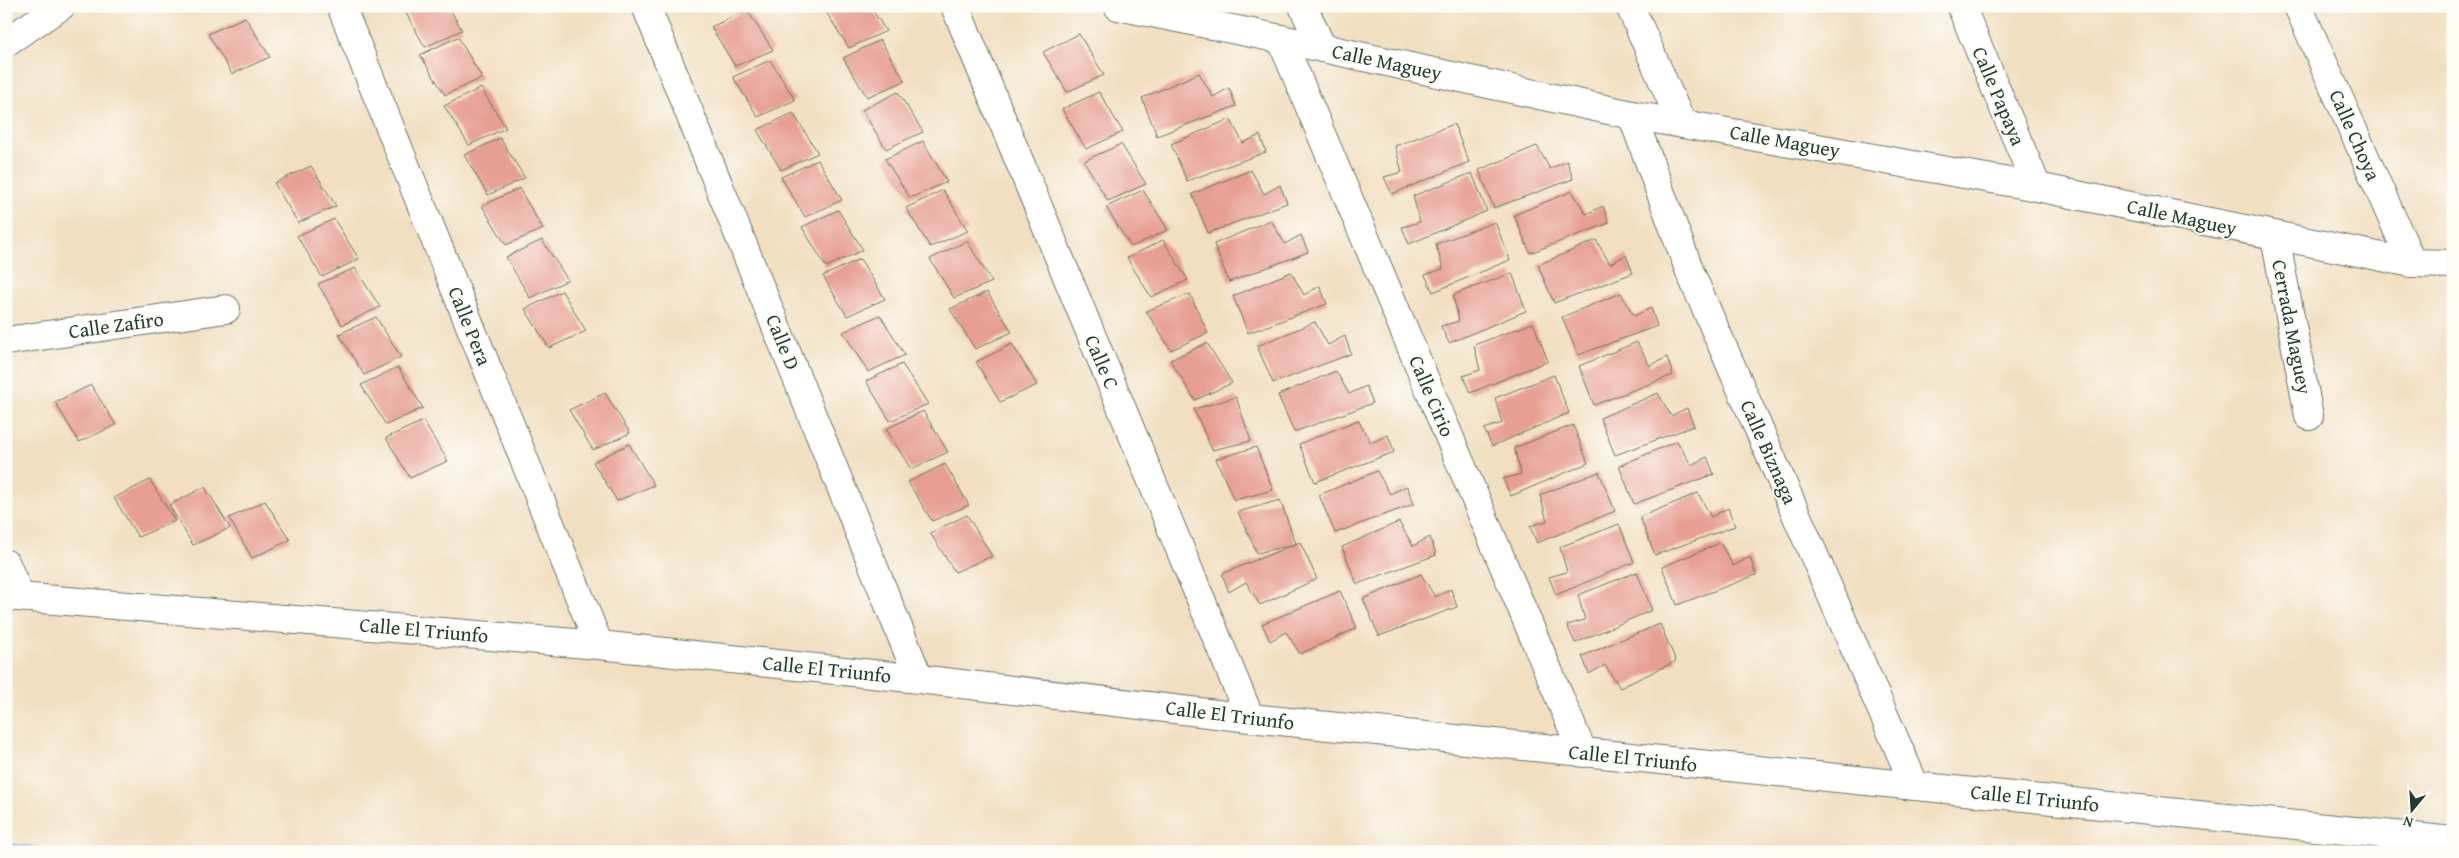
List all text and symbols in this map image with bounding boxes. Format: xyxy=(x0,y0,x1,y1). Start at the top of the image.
street label: Calle Maguey xyxy=(1330,36,1445,87)
street label: Calle Papaya xyxy=(1966,42,2034,150)
street label: Calle Choya xyxy=(2323,85,2389,185)
street label: Calle Maguey xyxy=(1728,117,1842,164)
street label: Calle Maguey xyxy=(2125,191,2240,242)
street label: Cerrada Maguey xyxy=(2265,257,2320,397)
street label: Calle Pera xyxy=(441,282,500,370)
street label: Calle Zafiro xyxy=(67,303,165,346)
street label: Calle D xyxy=(759,310,808,374)
street label: Calle C xyxy=(1078,330,1127,393)
street label: Calle Cirio xyxy=(1402,351,1463,441)
street label: Calle Biznaga xyxy=(1734,395,1806,509)
street label: Calle El Triunfo xyxy=(358,609,490,650)
street label: Calle El Triunfo xyxy=(761,647,893,690)
street label: Calle El Triunfo xyxy=(1164,692,1296,737)
street label: Calle El Triunfo xyxy=(1567,736,1699,779)
street label: Calle El Triunfo xyxy=(1969,776,2101,819)
north arrow xyxy=(2386,786,2436,836)
text: N xyxy=(2400,811,2416,833)

